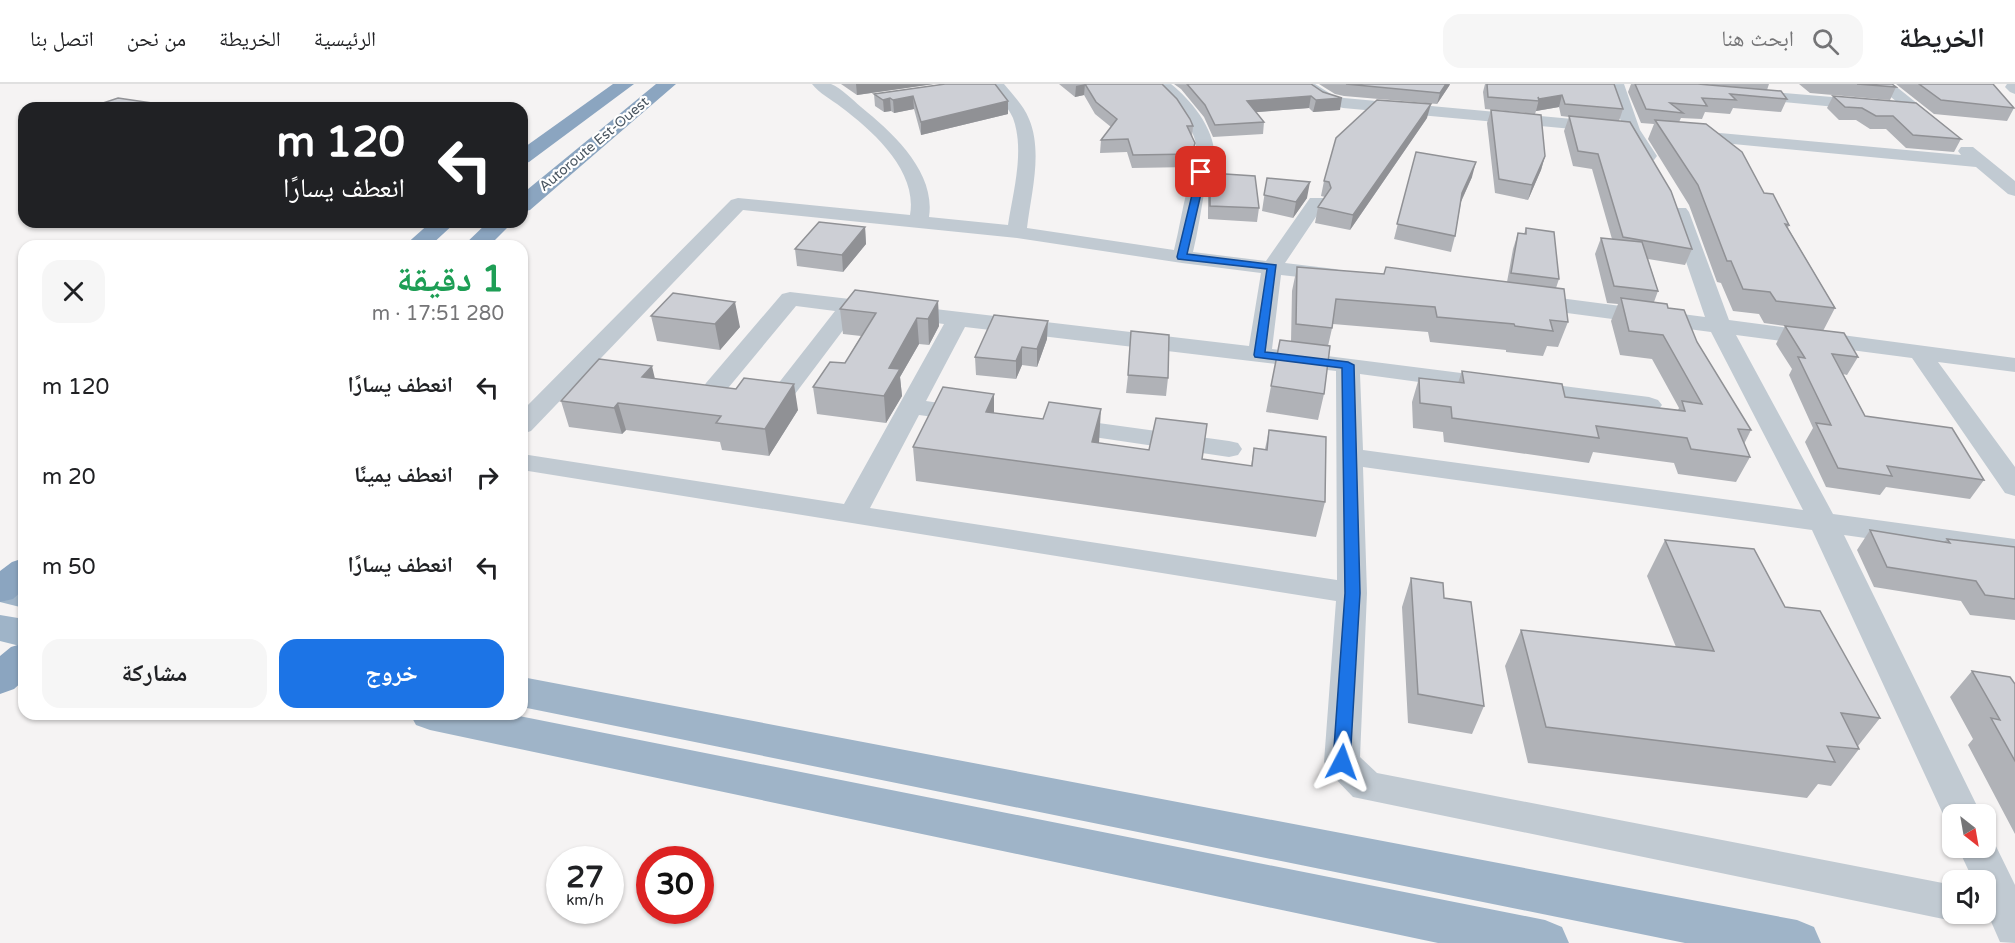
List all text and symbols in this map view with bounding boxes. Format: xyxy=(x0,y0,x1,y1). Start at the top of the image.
search box xyxy=(1443,14,1863,68)
text: الخريطة xyxy=(1899,21,1985,55)
icon: search xyxy=(1809,25,1842,58)
text: ابحث هنا xyxy=(1721,26,1794,52)
text: اتصل بنا xyxy=(30,27,94,52)
text: من نحن xyxy=(127,27,186,52)
text: الخريطة xyxy=(219,27,281,52)
text: الرئيسية xyxy=(314,27,376,52)
street label: Autoroute Est-Ouest xyxy=(536,93,653,195)
text: 120 m xyxy=(276,117,405,168)
icon: left xyxy=(426,126,504,204)
pin xyxy=(1175,146,1226,197)
icon: arrive xyxy=(1184,155,1217,188)
text: انعطف يسارًا xyxy=(283,172,405,205)
text: 1 دقيقة xyxy=(396,258,504,301)
button: close xyxy=(42,260,105,323)
text: 280 m · 17:51 xyxy=(372,302,504,326)
icon: left xyxy=(471,371,504,404)
text: انعطف يسارًا xyxy=(348,372,453,398)
text: 120 m xyxy=(42,374,109,400)
icon: right xyxy=(471,461,504,494)
text: انعطف يمينًا xyxy=(354,462,453,488)
text: 20 m xyxy=(42,464,96,490)
icon: left xyxy=(471,551,504,584)
text: انعطف يسارًا xyxy=(348,552,453,578)
text: 50 m xyxy=(42,554,96,580)
button: مشاركة xyxy=(42,639,267,708)
button: خروج xyxy=(279,639,504,708)
position arrow xyxy=(1310,730,1374,794)
north arrow xyxy=(1942,804,1996,858)
map controls xyxy=(1942,804,1996,924)
speed limit sign: 30 xyxy=(636,846,714,924)
text: 27 xyxy=(566,859,604,896)
button: sound xyxy=(1942,870,1996,924)
text: km/h xyxy=(566,891,604,909)

